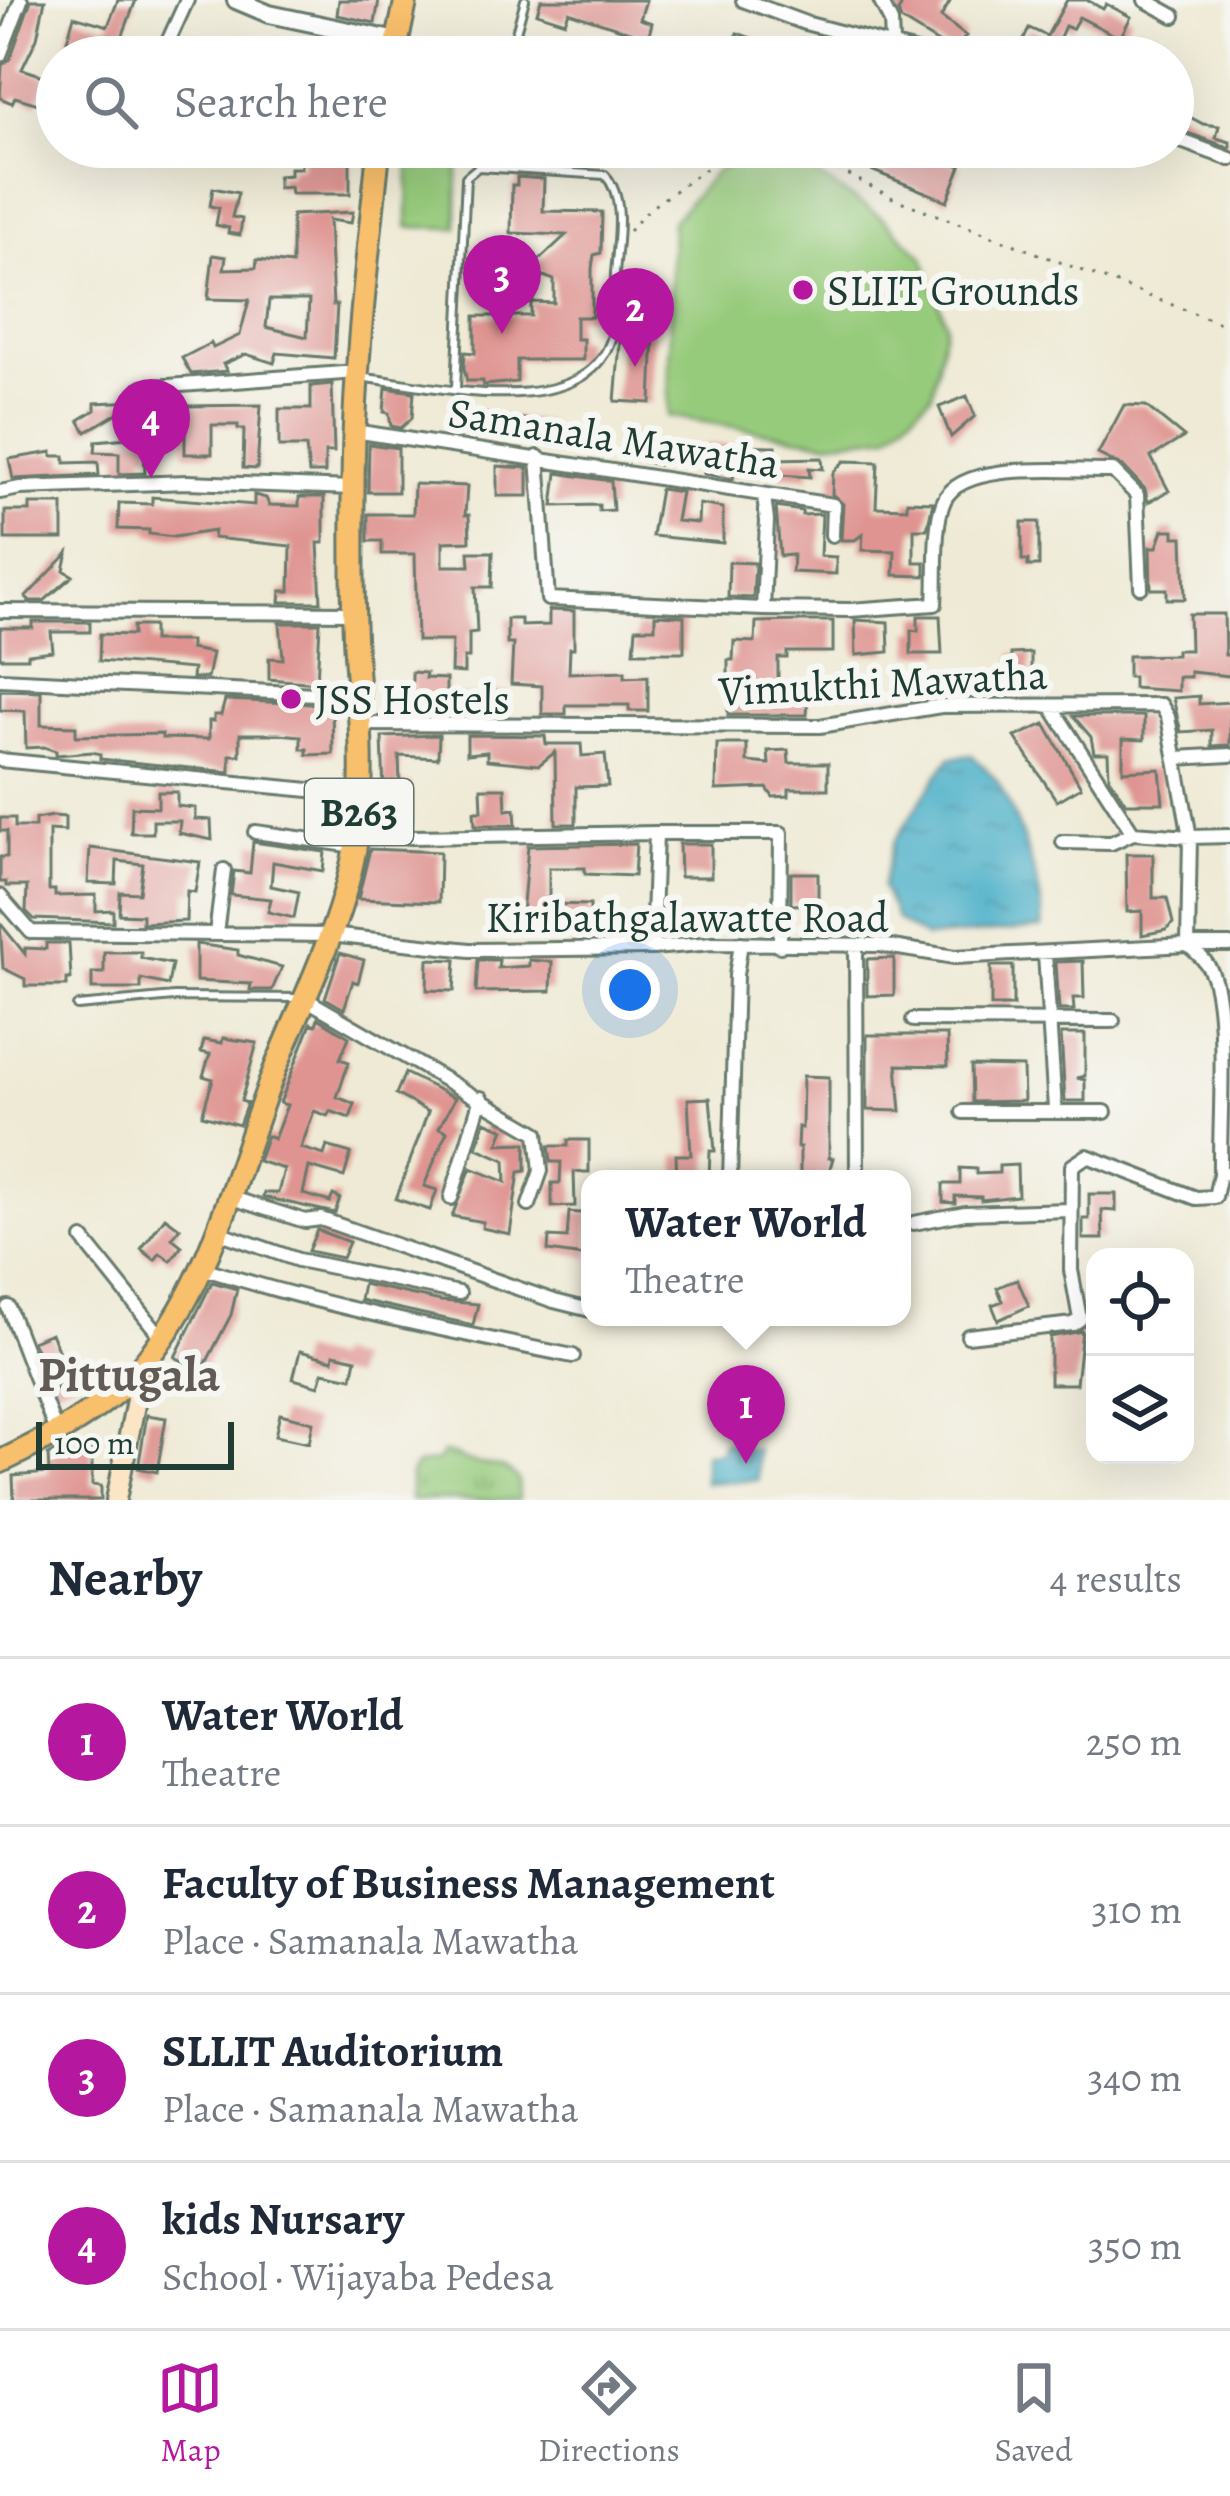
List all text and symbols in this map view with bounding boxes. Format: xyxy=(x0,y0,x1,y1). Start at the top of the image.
search box xyxy=(36,36,1194,168)
icon: search xyxy=(78,69,144,135)
text: Search here xyxy=(174,71,388,133)
pin: 3 xyxy=(463,235,541,334)
place label: SLIIT Grounds xyxy=(827,262,1079,319)
pin: 2 xyxy=(596,268,674,367)
marker: SLIIT Grounds xyxy=(790,277,816,303)
pin: 4 xyxy=(112,379,190,478)
street label: Samanala Mawatha xyxy=(444,383,784,492)
street label: Vimukthi Mawatha xyxy=(716,645,1049,720)
place label: JSS Hostels xyxy=(315,671,510,728)
marker: JSS Hostels xyxy=(278,686,304,712)
road number: B263 xyxy=(305,779,413,845)
street label: Kiribathgalawatte Road xyxy=(485,889,889,946)
your location xyxy=(600,960,660,1020)
popup xyxy=(581,1170,911,1326)
text: Water World xyxy=(625,1191,867,1253)
map controls xyxy=(1086,1248,1194,1464)
button: locate xyxy=(1086,1248,1194,1356)
text: Theatre xyxy=(625,1253,744,1306)
district label: Pittugala xyxy=(38,1342,220,1408)
button: layers xyxy=(1086,1356,1194,1464)
pin: 1 xyxy=(707,1365,785,1464)
scale bar xyxy=(36,1416,234,1469)
text: 100 m xyxy=(54,1420,134,1465)
text: Nearby xyxy=(48,1543,202,1613)
text: 4 results xyxy=(1050,1552,1182,1605)
text: Water World xyxy=(162,1684,403,1746)
text: 1 xyxy=(80,1715,94,1768)
text: 250 m xyxy=(1086,1715,1182,1768)
text: Theatre xyxy=(162,1746,281,1799)
text: Faculty of Business Management xyxy=(162,1852,775,1914)
text: 2 xyxy=(78,1883,96,1936)
text: 310 m xyxy=(1091,1883,1182,1936)
text: Place · Samanala Mawatha xyxy=(162,1914,578,1967)
text: SLLIT Auditorium xyxy=(162,2020,503,2082)
text: 3 xyxy=(79,2051,95,2104)
text: 340 m xyxy=(1087,2051,1182,2104)
text: Place · Samanala Mawatha xyxy=(162,2082,578,2135)
text: kids Nursary xyxy=(162,2188,404,2250)
text: 4 xyxy=(78,2219,96,2272)
text: 350 m xyxy=(1088,2219,1182,2272)
text: School · Wijayaba Pedesa xyxy=(162,2250,554,2303)
tab: Map xyxy=(157,2355,223,2472)
tab: Directions xyxy=(538,2355,680,2472)
tab: Saved xyxy=(994,2355,1073,2472)

